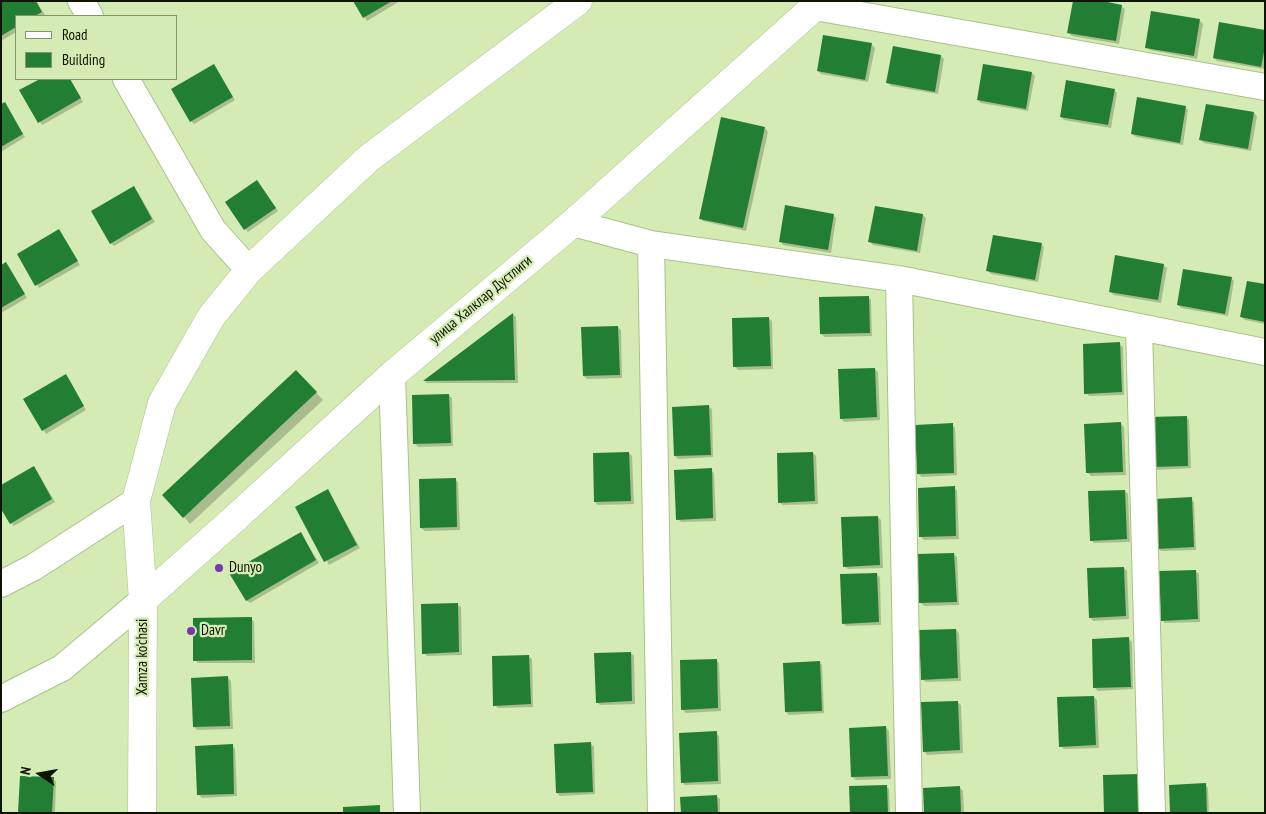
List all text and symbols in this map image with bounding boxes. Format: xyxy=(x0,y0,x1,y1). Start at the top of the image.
legend xyxy=(15,15,178,80)
text: Road xyxy=(62,25,88,44)
text: Building xyxy=(62,50,105,69)
street label: улица Халклар Дустлиги xyxy=(426,252,536,348)
place label: Dunyo xyxy=(229,559,262,577)
marker: Dunyo xyxy=(213,562,225,574)
street label: Xamza ko'chasi xyxy=(134,619,152,695)
place label: Davr xyxy=(201,622,225,640)
marker: Davr xyxy=(185,625,197,637)
north arrow xyxy=(15,749,65,799)
text: N xyxy=(16,765,35,776)

